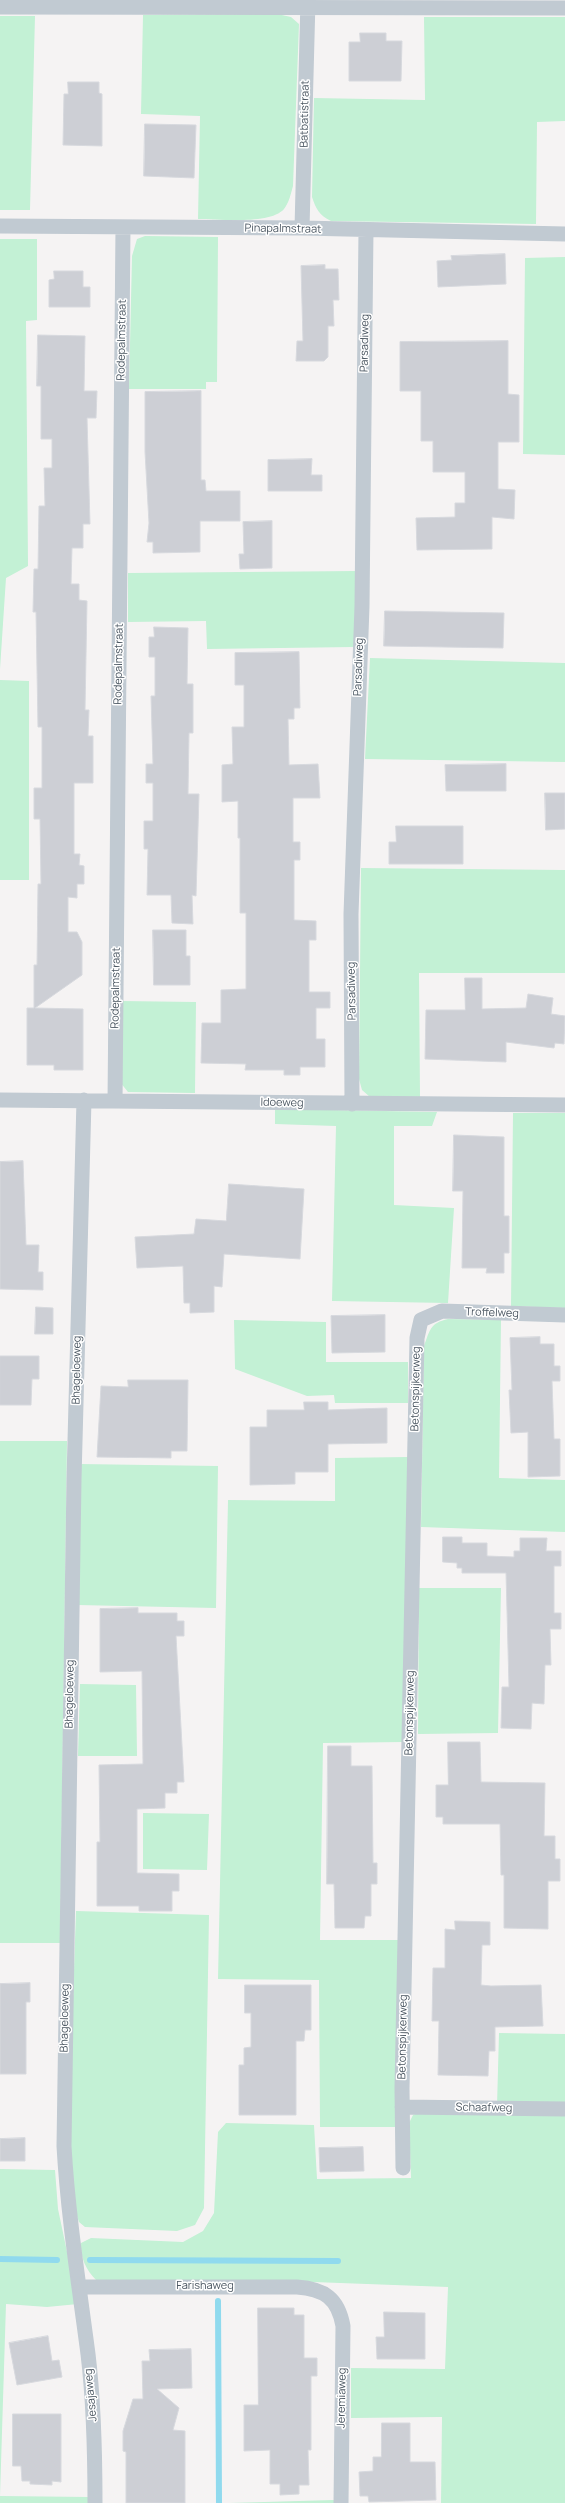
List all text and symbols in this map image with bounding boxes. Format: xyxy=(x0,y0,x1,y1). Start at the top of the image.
street label: Batbatistraat xyxy=(298,80,312,148)
street label: Pinapalmstraat xyxy=(244,222,322,236)
street label: Rodepalmstraat xyxy=(115,299,129,381)
street label: Parsadiweg xyxy=(358,314,372,372)
street label: Rodepalmstraat xyxy=(112,623,126,705)
street label: Parsadiweg xyxy=(351,638,367,696)
street label: Rodepalmstraat xyxy=(109,947,123,1029)
street label: Parsadiweg xyxy=(345,962,359,1020)
street label: Idoeweg xyxy=(260,1096,304,1110)
street label: Troffelweg xyxy=(465,1305,519,1321)
street label: Bhageloeweg xyxy=(70,1336,84,1404)
street label: Betonspijkerweg xyxy=(409,1346,423,1432)
street label: Bhageloeweg xyxy=(63,1660,77,1728)
street label: Betonspijkerweg xyxy=(403,1670,417,1756)
street label: Bhageloeweg xyxy=(58,1984,72,2052)
street label: Betonspijkerweg xyxy=(396,1994,410,2080)
street label: Schaafweg xyxy=(456,2101,512,2115)
street label: Farishaweg xyxy=(176,2279,234,2293)
street label: Jesajaweg xyxy=(82,2368,100,2422)
street label: Jeremiaweg xyxy=(335,2368,349,2428)

